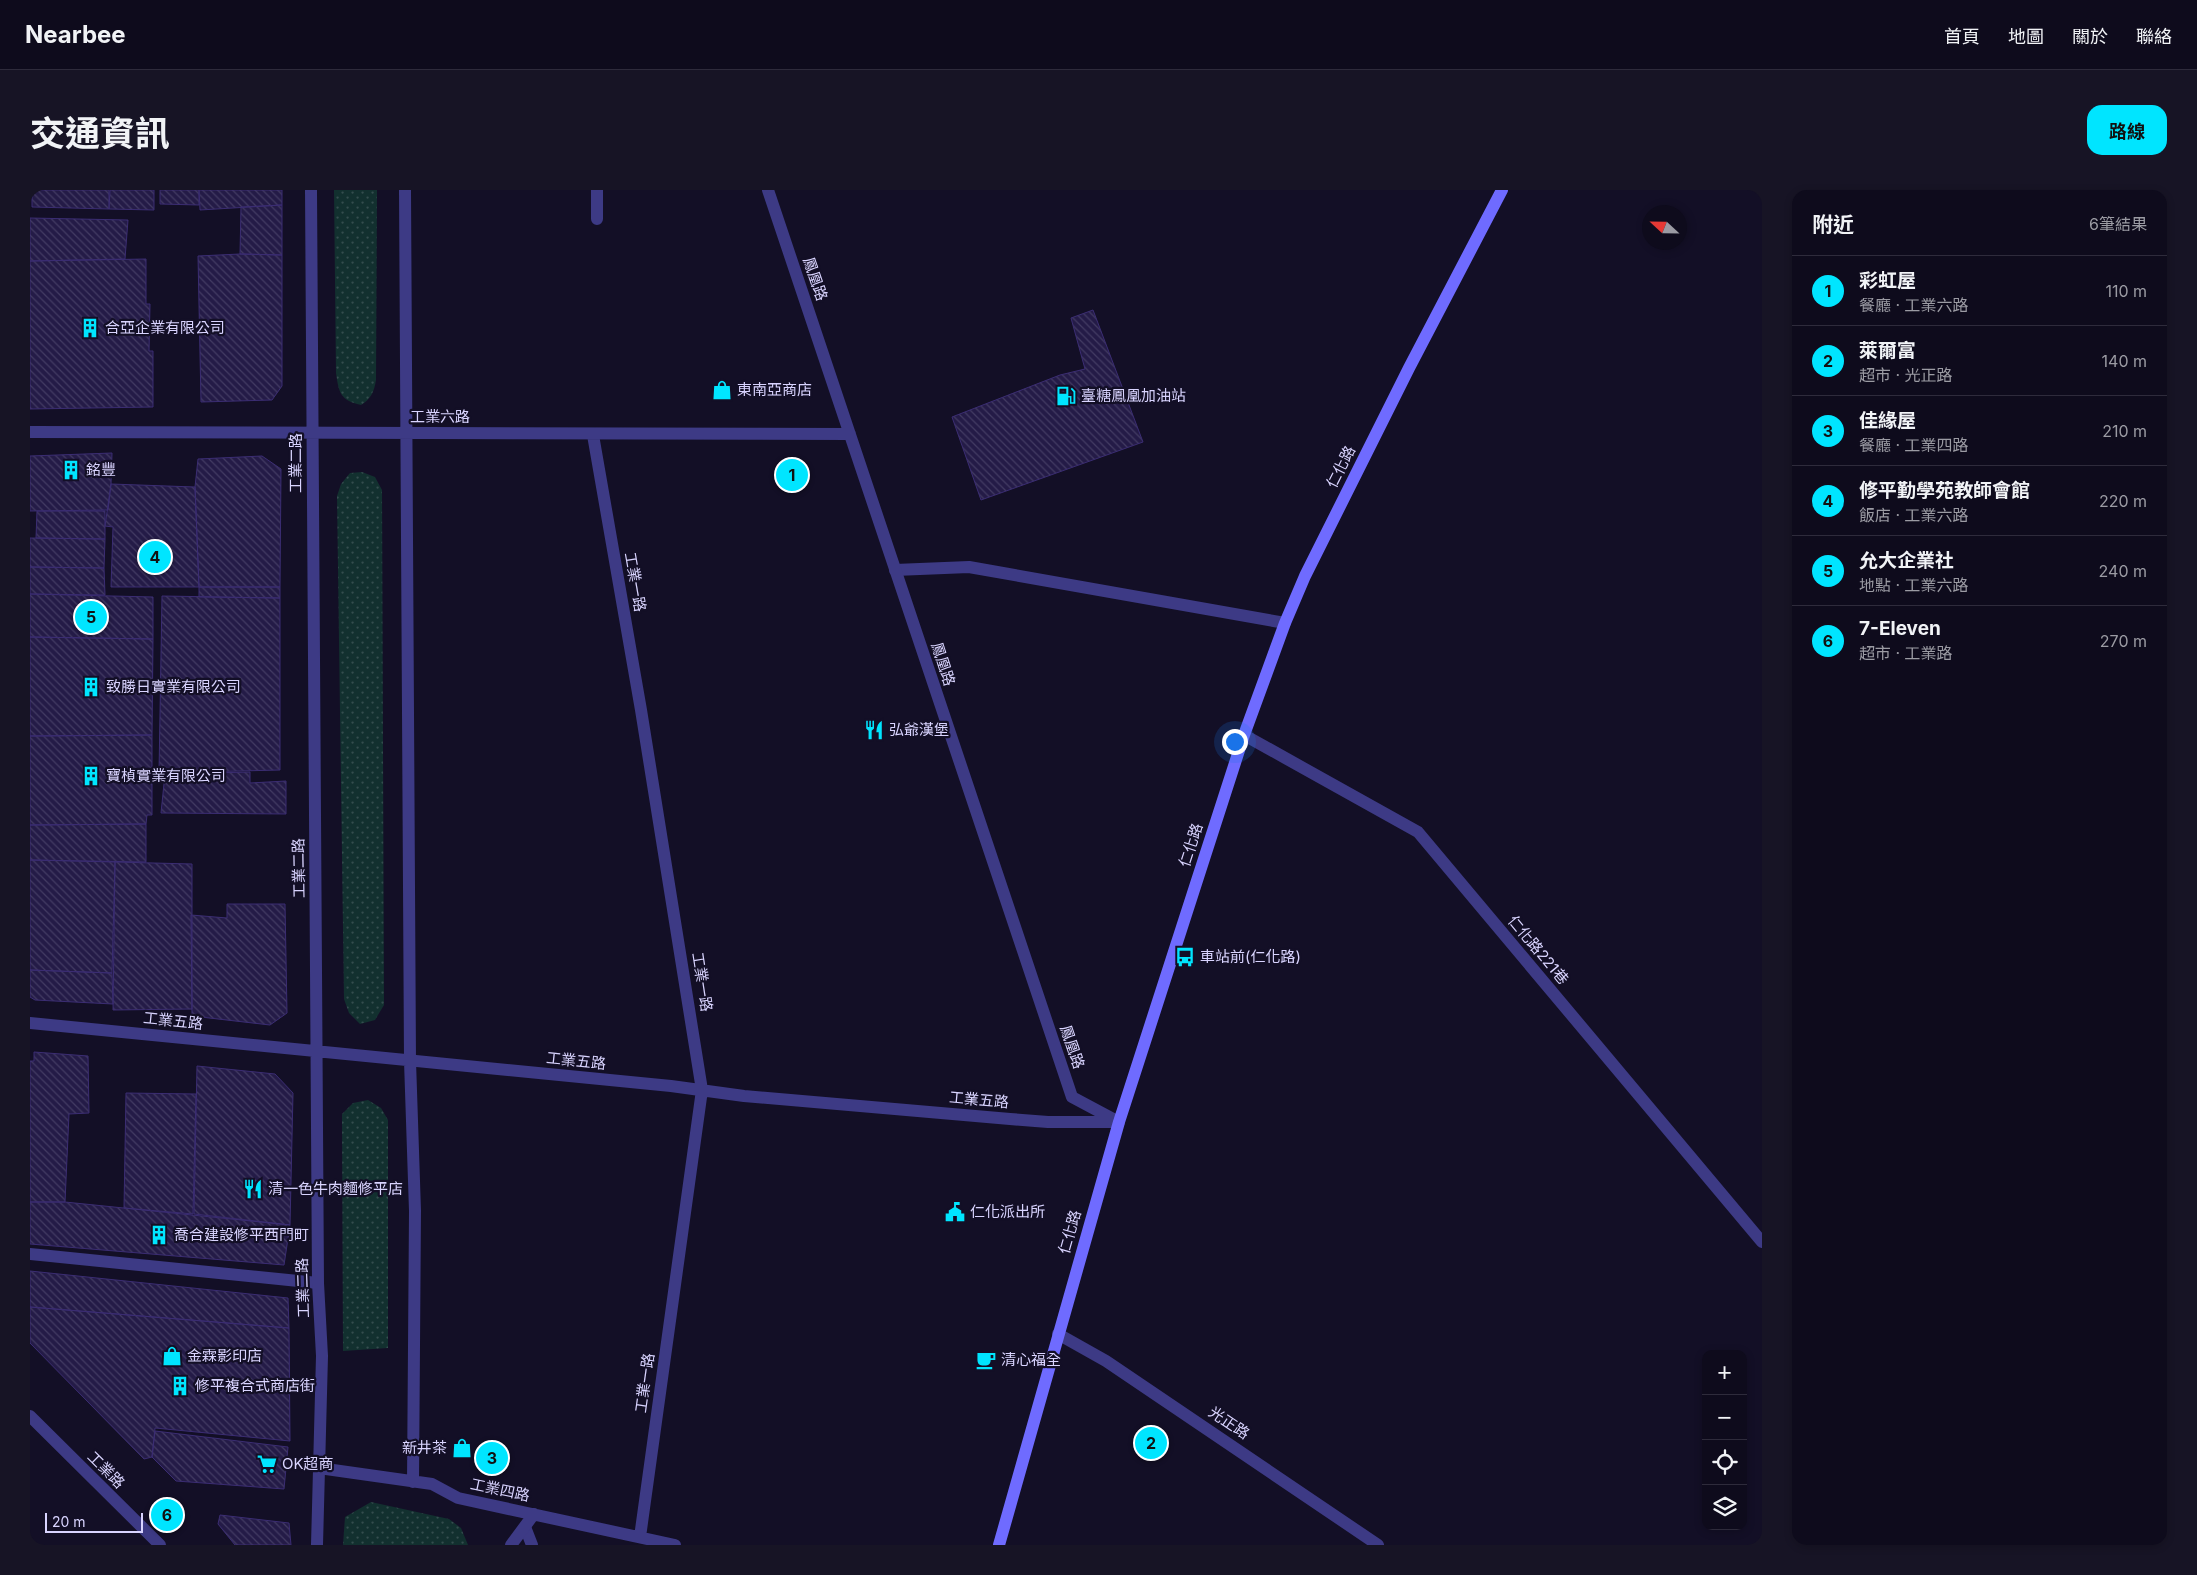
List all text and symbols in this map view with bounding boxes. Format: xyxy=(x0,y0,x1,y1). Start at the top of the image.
text: Nearbee xyxy=(25,20,126,49)
text: 首頁 xyxy=(1944,26,1980,47)
text: 地圖 xyxy=(2008,26,2044,47)
text: 關於 xyxy=(2072,26,2108,47)
text: 聯絡 xyxy=(2136,26,2172,47)
button: 路線 xyxy=(2087,105,2167,155)
text: 交通資訊 xyxy=(30,112,170,154)
north arrow xyxy=(1642,205,1687,250)
text: 附近 xyxy=(1812,212,1854,237)
text: 6筆結果 xyxy=(2089,214,2147,234)
street label: 鳳凰路 xyxy=(799,254,832,303)
text: 彩虹屋 xyxy=(1859,269,1916,292)
text: 1 xyxy=(1825,281,1831,301)
text: 110 m xyxy=(2105,281,2147,301)
text: 餐廳 · 工業六路 xyxy=(1859,295,1969,315)
building icon: 合亞企業有限公司 xyxy=(79,317,101,339)
place label: 合亞企業有限公司 xyxy=(105,318,225,337)
text: 萊爾富 xyxy=(1859,339,1916,362)
text: 2 xyxy=(1823,351,1833,371)
text: 140 m xyxy=(2102,351,2147,371)
text: 超市 · 光正路 xyxy=(1859,365,1953,385)
shop icon: 東南亞商店 xyxy=(711,379,733,401)
place label: 東南亞商店 xyxy=(737,380,812,399)
fuel station icon: 臺糖鳳凰加油站 xyxy=(1055,385,1077,407)
place label: 臺糖鳳凰加油站 xyxy=(1081,386,1186,405)
street label: 工業六路 xyxy=(410,407,470,426)
text: 佳緣屋 xyxy=(1859,409,1916,432)
text: 3 xyxy=(1823,421,1833,441)
text: 210 m xyxy=(2102,421,2147,441)
street label: 工業二路 xyxy=(286,433,305,493)
text: 餐廳 · 工業四路 xyxy=(1859,435,1969,455)
street label: 仁化路 xyxy=(1322,442,1359,491)
pin: 1 xyxy=(776,456,808,494)
building icon: 銘豐 xyxy=(60,459,82,481)
place label: 銘豐 xyxy=(86,460,116,479)
text: 修平勤學苑教師會館 xyxy=(1859,479,2030,502)
text: 4 xyxy=(1823,491,1833,511)
text: 220 m xyxy=(2099,491,2147,511)
text: 飯店 · 工業六路 xyxy=(1859,505,1969,525)
pin: 4 xyxy=(139,538,171,576)
text: 允大企業社 xyxy=(1859,549,1954,572)
street label: 工業一路 xyxy=(621,551,650,613)
text: 5 xyxy=(1823,561,1833,581)
text: 240 m xyxy=(2099,561,2147,581)
text: 地點 · 工業六路 xyxy=(1859,575,1969,595)
pin: 5 xyxy=(75,598,107,636)
text: 7-Eleven xyxy=(1859,617,1941,640)
text: 6 xyxy=(1823,631,1833,651)
text: 270 m xyxy=(2100,631,2147,651)
street label: 鳳凰路 xyxy=(927,640,959,688)
text: 超市 · 工業路 xyxy=(1859,643,1953,663)
building icon: 致勝日實業有限公司 xyxy=(80,676,102,698)
place label: 致勝日實業有限公司 xyxy=(106,677,241,696)
restaurant icon: 弘爺漢堡 xyxy=(863,719,885,741)
place label: 弘爺漢堡 xyxy=(889,720,949,739)
your location xyxy=(1222,729,1248,755)
building icon: 寶楨實業有限公司 xyxy=(80,765,102,787)
place label: 寶楨實業有限公司 xyxy=(106,766,226,785)
street label: 仁化路 xyxy=(1175,821,1207,869)
street label: 工業二路 xyxy=(288,838,309,898)
street label: 仁化路221巷 xyxy=(1504,911,1573,988)
bus stop icon: 車站前(仁化路) xyxy=(1174,946,1196,968)
place label: 車站前(仁化路) xyxy=(1200,947,1301,966)
street label: 工業一路 xyxy=(688,951,717,1013)
street label: 工業五路 xyxy=(142,1008,204,1033)
street label: 鳳凰路 xyxy=(1056,1022,1089,1071)
street label: 工業五路 xyxy=(545,1048,607,1073)
street label: 工業五路 xyxy=(948,1087,1010,1112)
restaurant icon: 清一色牛肉麵修平店 xyxy=(242,1178,264,1200)
place label: 清一色牛肉麵修平店 xyxy=(268,1179,403,1198)
public building icon: 仁化派出所 xyxy=(944,1201,966,1223)
place label: 仁化派出所 xyxy=(970,1202,1045,1221)
street label: 仁化路 xyxy=(1054,1208,1085,1256)
building icon: 喬合建設修平西門町 xyxy=(148,1224,170,1246)
place label: 喬合建設修平西門町 xyxy=(174,1225,309,1244)
street label: 工業二路 xyxy=(292,1258,313,1318)
shop icon: 金霖影印店 xyxy=(161,1345,183,1367)
place label: 金霖影印店 xyxy=(187,1346,262,1365)
cafe icon: 清心福全 xyxy=(975,1349,997,1371)
place label: 清心福全 xyxy=(1001,1350,1061,1369)
map controls xyxy=(1702,1350,1747,1530)
button: + xyxy=(1702,1350,1747,1395)
street label: 工業一路 xyxy=(631,1352,658,1414)
building icon: 修平複合式商店街 xyxy=(169,1375,191,1397)
place label: 修平複合式商店街 xyxy=(195,1376,315,1395)
button: − xyxy=(1702,1395,1747,1440)
street label: 光正路 xyxy=(1205,1402,1253,1443)
pin: 2 xyxy=(1135,1424,1167,1462)
shop icon: 新井茶 xyxy=(451,1437,473,1459)
place label: 新井茶 xyxy=(402,1438,447,1457)
pin: 3 xyxy=(476,1439,508,1477)
button: locate xyxy=(1702,1440,1747,1485)
street label: 工業路 xyxy=(84,1447,129,1492)
supermarket icon: OK超商 xyxy=(256,1453,278,1475)
place label: OK超商 xyxy=(282,1454,334,1473)
street label: 工業四路 xyxy=(469,1474,531,1505)
button: layers xyxy=(1702,1485,1747,1530)
pin: 6 xyxy=(151,1496,183,1534)
scale bar xyxy=(45,1510,142,1533)
text: 20 m xyxy=(52,1513,86,1530)

